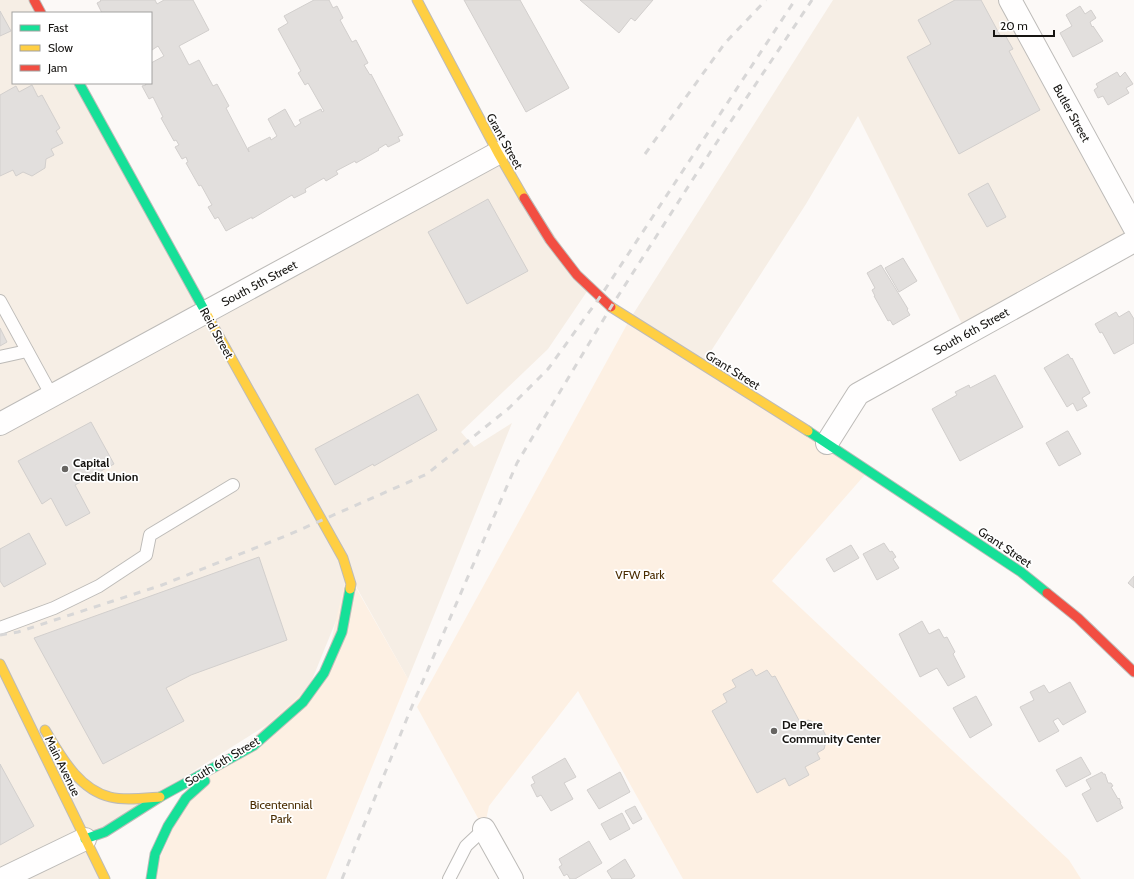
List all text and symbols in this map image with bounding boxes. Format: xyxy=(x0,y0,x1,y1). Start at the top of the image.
legend xyxy=(12,12,152,84)
scale bar xyxy=(994,12,1054,38)
text: 20 m xyxy=(1000,18,1028,33)
text: Fast xyxy=(48,20,68,35)
text: Slow xyxy=(48,40,73,55)
text: Jam xyxy=(47,60,67,75)
street label: Butler Street xyxy=(1050,82,1094,144)
street label: Grant Street xyxy=(483,110,527,172)
street label: South 5th Street xyxy=(219,257,299,309)
street label: South 6th Street xyxy=(931,304,1011,358)
street label: Reid Street xyxy=(197,305,237,361)
street label: Grant Street xyxy=(703,347,763,393)
place label: Capital Credit Union xyxy=(73,455,138,484)
marker: Capital Credit Union xyxy=(60,464,70,474)
street label: Grant Street xyxy=(975,524,1035,570)
park label: VFW Park xyxy=(615,567,665,582)
place label: De Pere Community Center xyxy=(782,717,880,746)
marker: De Pere Community Center xyxy=(769,726,779,736)
street label: Main Avenue xyxy=(42,733,84,799)
street label: South 6th Street xyxy=(182,733,262,789)
park label: Bicentennial Park xyxy=(250,797,312,826)

